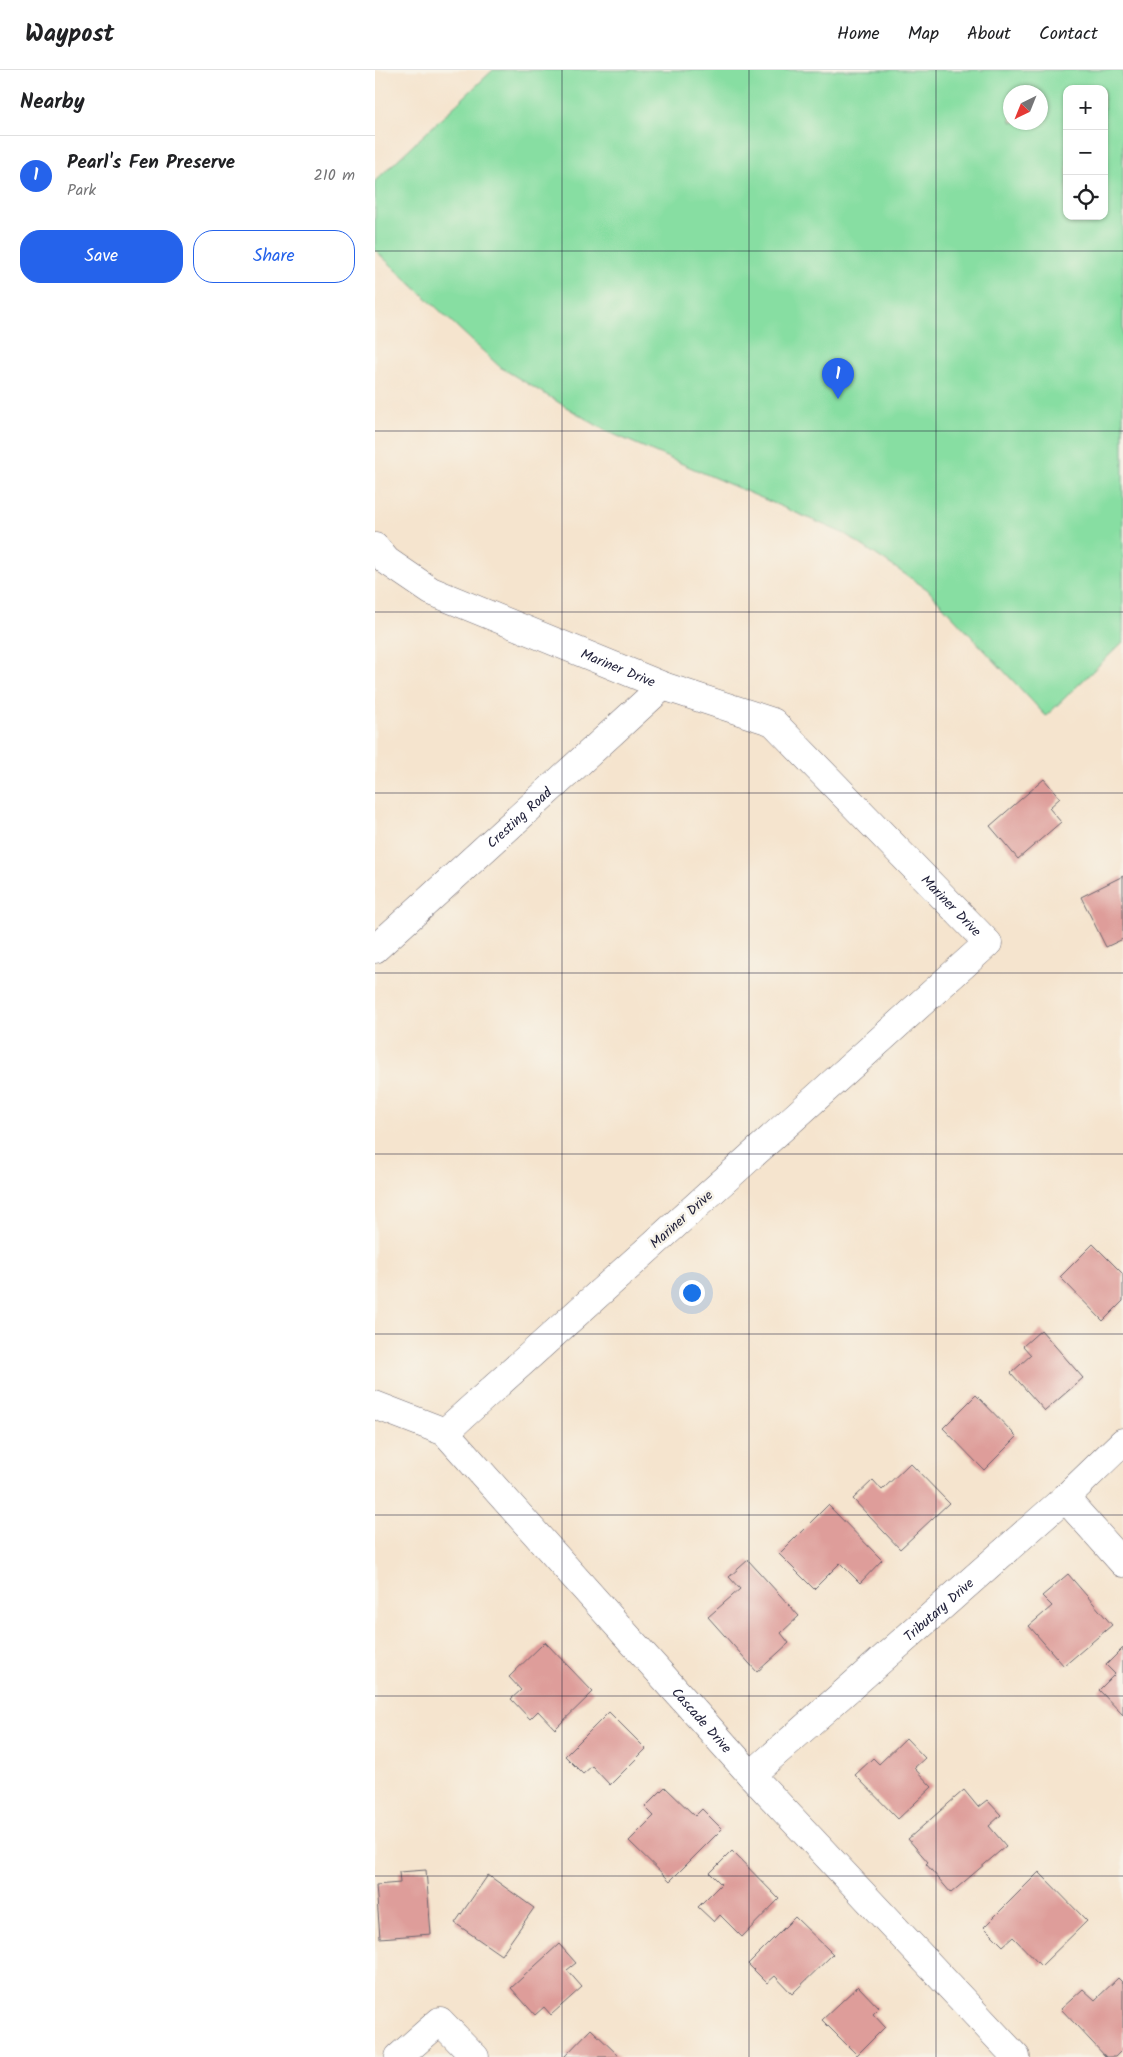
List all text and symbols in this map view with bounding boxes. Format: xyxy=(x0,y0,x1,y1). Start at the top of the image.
text: Waypost xyxy=(25,15,114,54)
text: Home xyxy=(837,20,880,49)
text: Map xyxy=(908,20,939,49)
text: About xyxy=(967,20,1011,49)
text: Contact xyxy=(1039,20,1098,49)
north arrow xyxy=(1003,85,1048,130)
map controls xyxy=(1063,85,1108,220)
button: + xyxy=(1063,85,1108,130)
text: Nearby xyxy=(20,86,85,119)
button: − xyxy=(1063,130,1108,175)
text: Pearl's Fen Preserve xyxy=(67,148,235,178)
text: 1 xyxy=(34,163,38,188)
text: 210 m xyxy=(314,163,355,188)
button: locate xyxy=(1063,175,1108,220)
text: Park xyxy=(67,178,96,203)
button: Save xyxy=(20,230,183,283)
button: Share xyxy=(193,230,355,283)
pin: 1 xyxy=(822,358,854,399)
street label: Mariner Drive xyxy=(577,643,659,694)
street label: Cresting Road xyxy=(482,782,558,854)
street label: Mariner Drive xyxy=(915,870,987,943)
street label: Mariner Drive xyxy=(645,1185,719,1254)
your location xyxy=(679,1280,705,1306)
street label: Tributary Drive xyxy=(899,1573,980,1648)
street label: Cascade Drive xyxy=(666,1683,737,1759)

